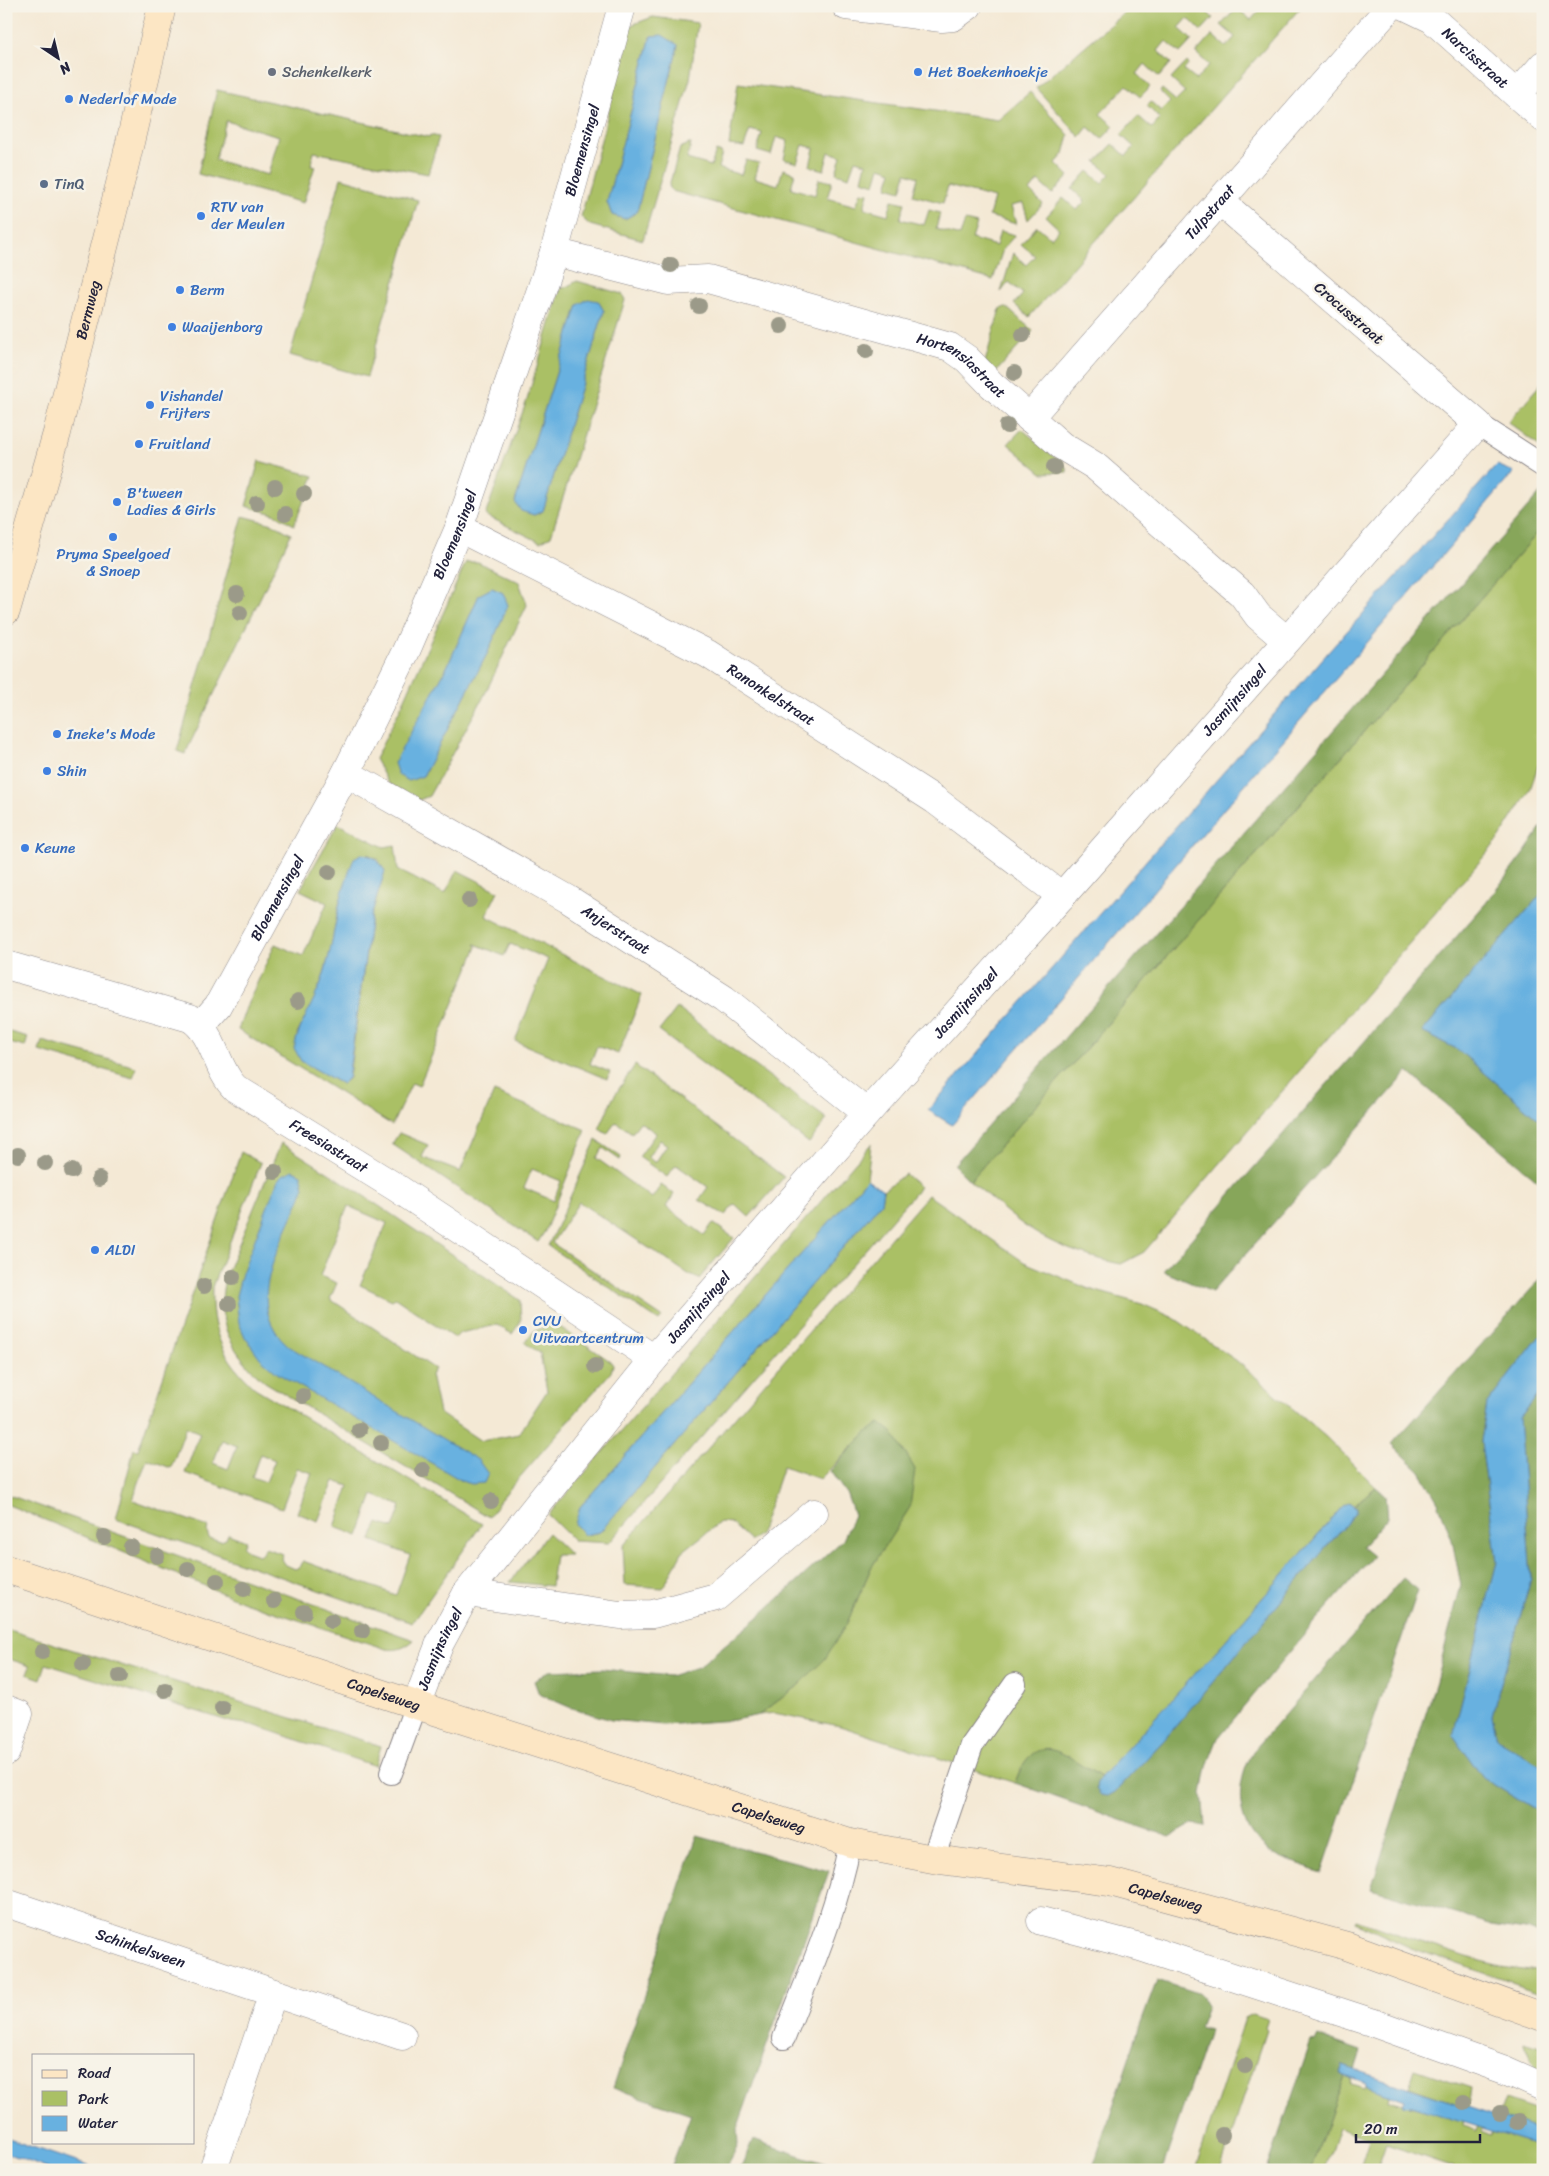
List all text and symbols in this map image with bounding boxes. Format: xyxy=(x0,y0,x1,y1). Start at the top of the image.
street label: Narcisstraat xyxy=(1436,20,1515,95)
north arrow xyxy=(32,32,82,82)
text: N xyxy=(54,55,77,81)
place label: Schenkelkerk xyxy=(282,59,372,85)
place label: Het Boekenhoekje xyxy=(928,59,1048,85)
marker: Schenkelkerk xyxy=(266,66,278,78)
marker: Het Boekenhoekje xyxy=(912,66,924,78)
place label: Nederlof Mode xyxy=(79,86,177,112)
marker: Nederlof Mode xyxy=(63,93,75,105)
street label: Bloemensingel xyxy=(557,101,607,199)
place label: TinQ xyxy=(54,171,85,197)
marker: TinQ xyxy=(38,178,50,190)
street label: Tulpstraat xyxy=(1178,178,1242,246)
place label: RTV van der Meulen xyxy=(211,194,285,237)
marker: RTV van der Meulen xyxy=(195,210,207,222)
street label: Crocusstraat xyxy=(1308,275,1390,351)
street label: Bermweg xyxy=(68,277,108,343)
place label: Berm xyxy=(190,277,225,303)
marker: Berm xyxy=(174,284,186,296)
place label: Waaijenborg xyxy=(182,314,263,340)
marker: Waaijenborg xyxy=(166,321,178,333)
street label: Hortensiastraat xyxy=(914,325,1012,405)
place label: Vishandel Frijters xyxy=(160,383,224,426)
marker: Vishandel Frijters xyxy=(144,399,156,411)
place label: Fruitland xyxy=(149,431,211,457)
marker: Fruitland xyxy=(133,438,145,450)
place label: B'tween Ladies & Girls xyxy=(127,480,216,523)
street label: Bloemensingel xyxy=(425,486,484,584)
marker: B'tween Ladies & Girls xyxy=(111,496,123,508)
marker: Pryma Speelgoed & Snoep xyxy=(107,531,119,543)
place label: Pryma Speelgoed & Snoep xyxy=(56,541,171,584)
street label: Ranonkelstraat xyxy=(722,656,821,733)
street label: Jasmijnsingel xyxy=(1195,658,1274,743)
place label: Ineke's Mode xyxy=(66,721,156,747)
marker: Ineke's Mode xyxy=(51,728,63,740)
place label: Shin xyxy=(57,758,87,784)
marker: Shin xyxy=(41,765,53,777)
place label: Keune xyxy=(35,835,75,861)
marker: Keune xyxy=(19,842,31,854)
street label: Bloemensingel xyxy=(243,850,312,946)
street label: Anjerstraat xyxy=(575,897,656,962)
street label: Jasmijnsingel xyxy=(926,961,1005,1045)
street label: Freesiastraat xyxy=(284,1112,374,1181)
place label: ALDI xyxy=(104,1237,136,1263)
marker: ALDI xyxy=(89,1244,101,1256)
street label: Jasmijnsingel xyxy=(659,1265,738,1350)
place label: CVU Uitvaartcentrum xyxy=(533,1308,644,1351)
marker: CVU Uitvaartcentrum xyxy=(517,1324,529,1336)
street label: Jasmijnsingel xyxy=(410,1602,470,1695)
street label: Capelseweg xyxy=(344,1670,424,1719)
street label: Capelseweg xyxy=(729,1793,809,1841)
street label: Capelseweg xyxy=(1126,1875,1206,1920)
street label: Schinkelsveen xyxy=(92,1921,189,1975)
legend xyxy=(32,2054,195,2144)
text: Road xyxy=(78,2060,111,2086)
text: Park xyxy=(78,2086,109,2112)
text: Water xyxy=(78,2110,118,2136)
scale bar xyxy=(1356,2111,1480,2143)
text: 20 m xyxy=(1364,2116,1398,2142)

